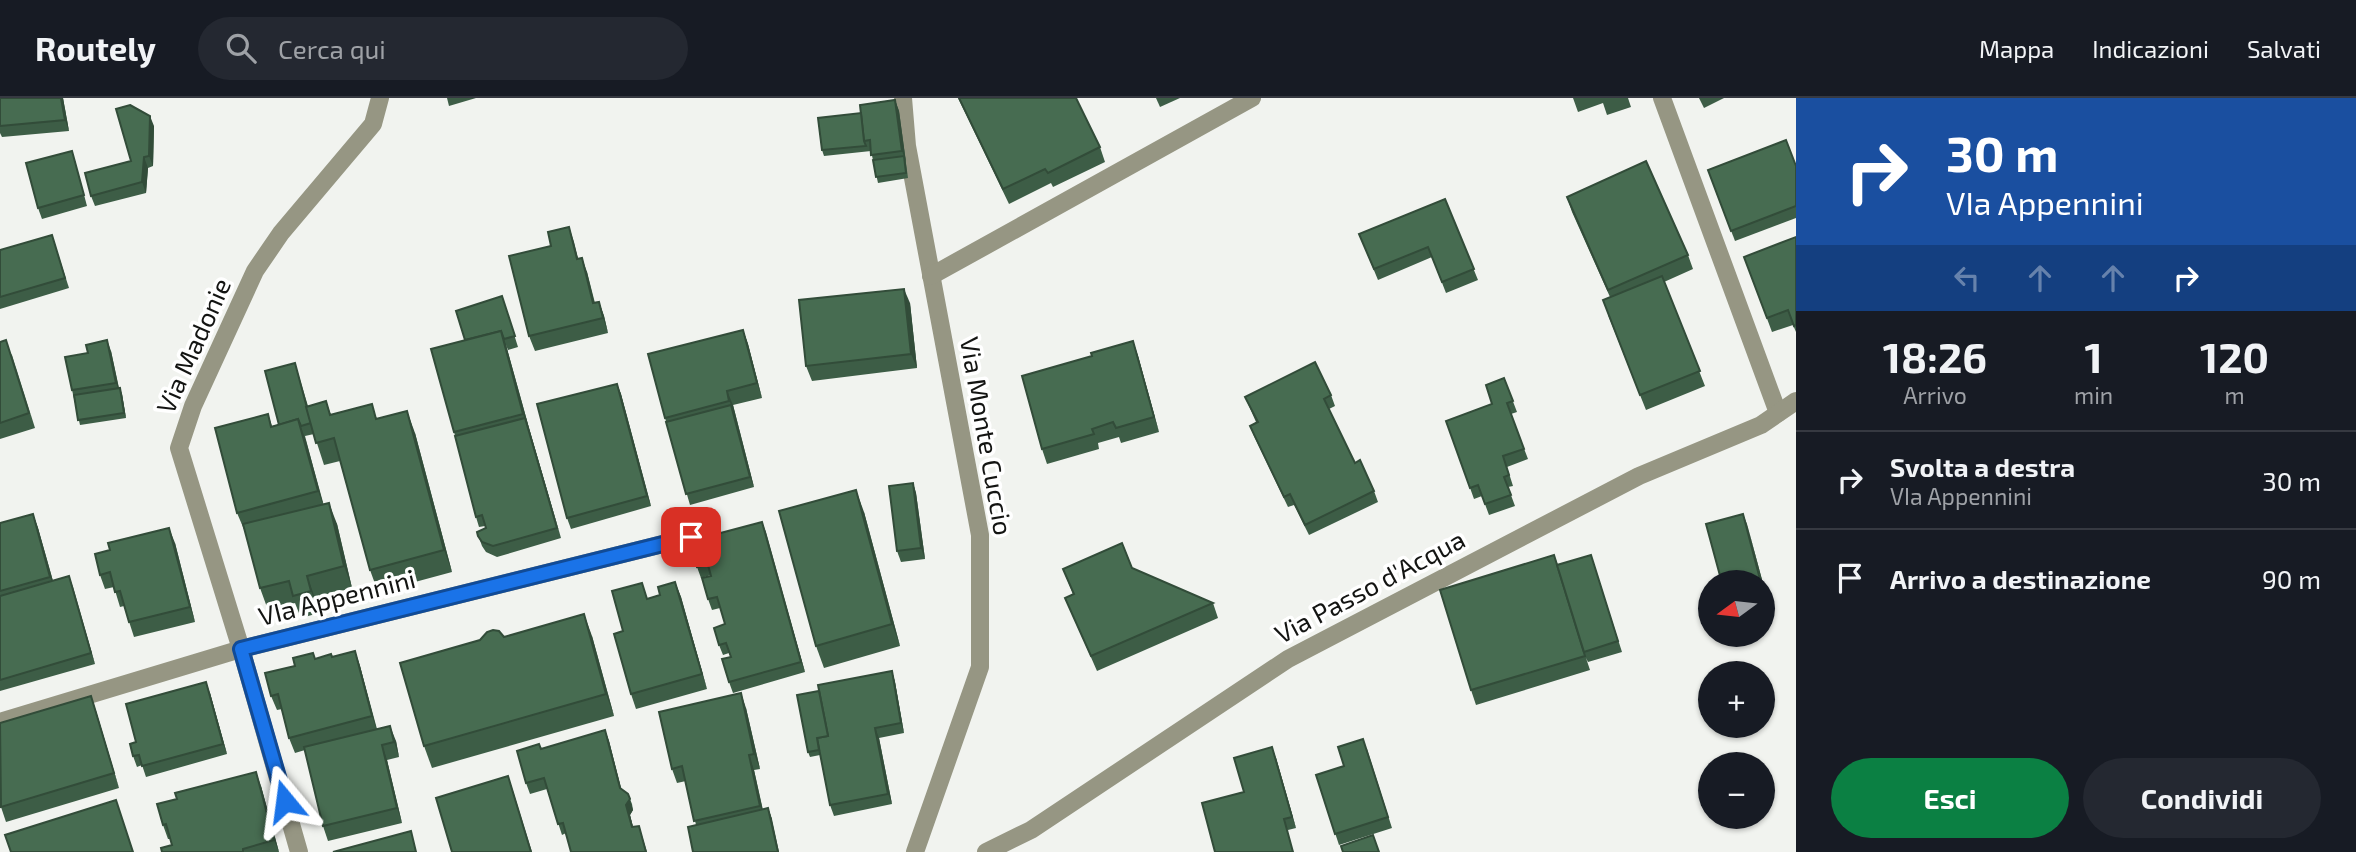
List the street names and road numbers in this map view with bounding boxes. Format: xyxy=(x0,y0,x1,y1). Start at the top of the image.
street label: Via Madonie xyxy=(149,273,236,418)
street label: Via Monte Cuccio xyxy=(955,334,1020,537)
street label: Via Passo d'Acqua xyxy=(1269,522,1470,649)
street label: VIa Appennini xyxy=(255,562,418,631)

